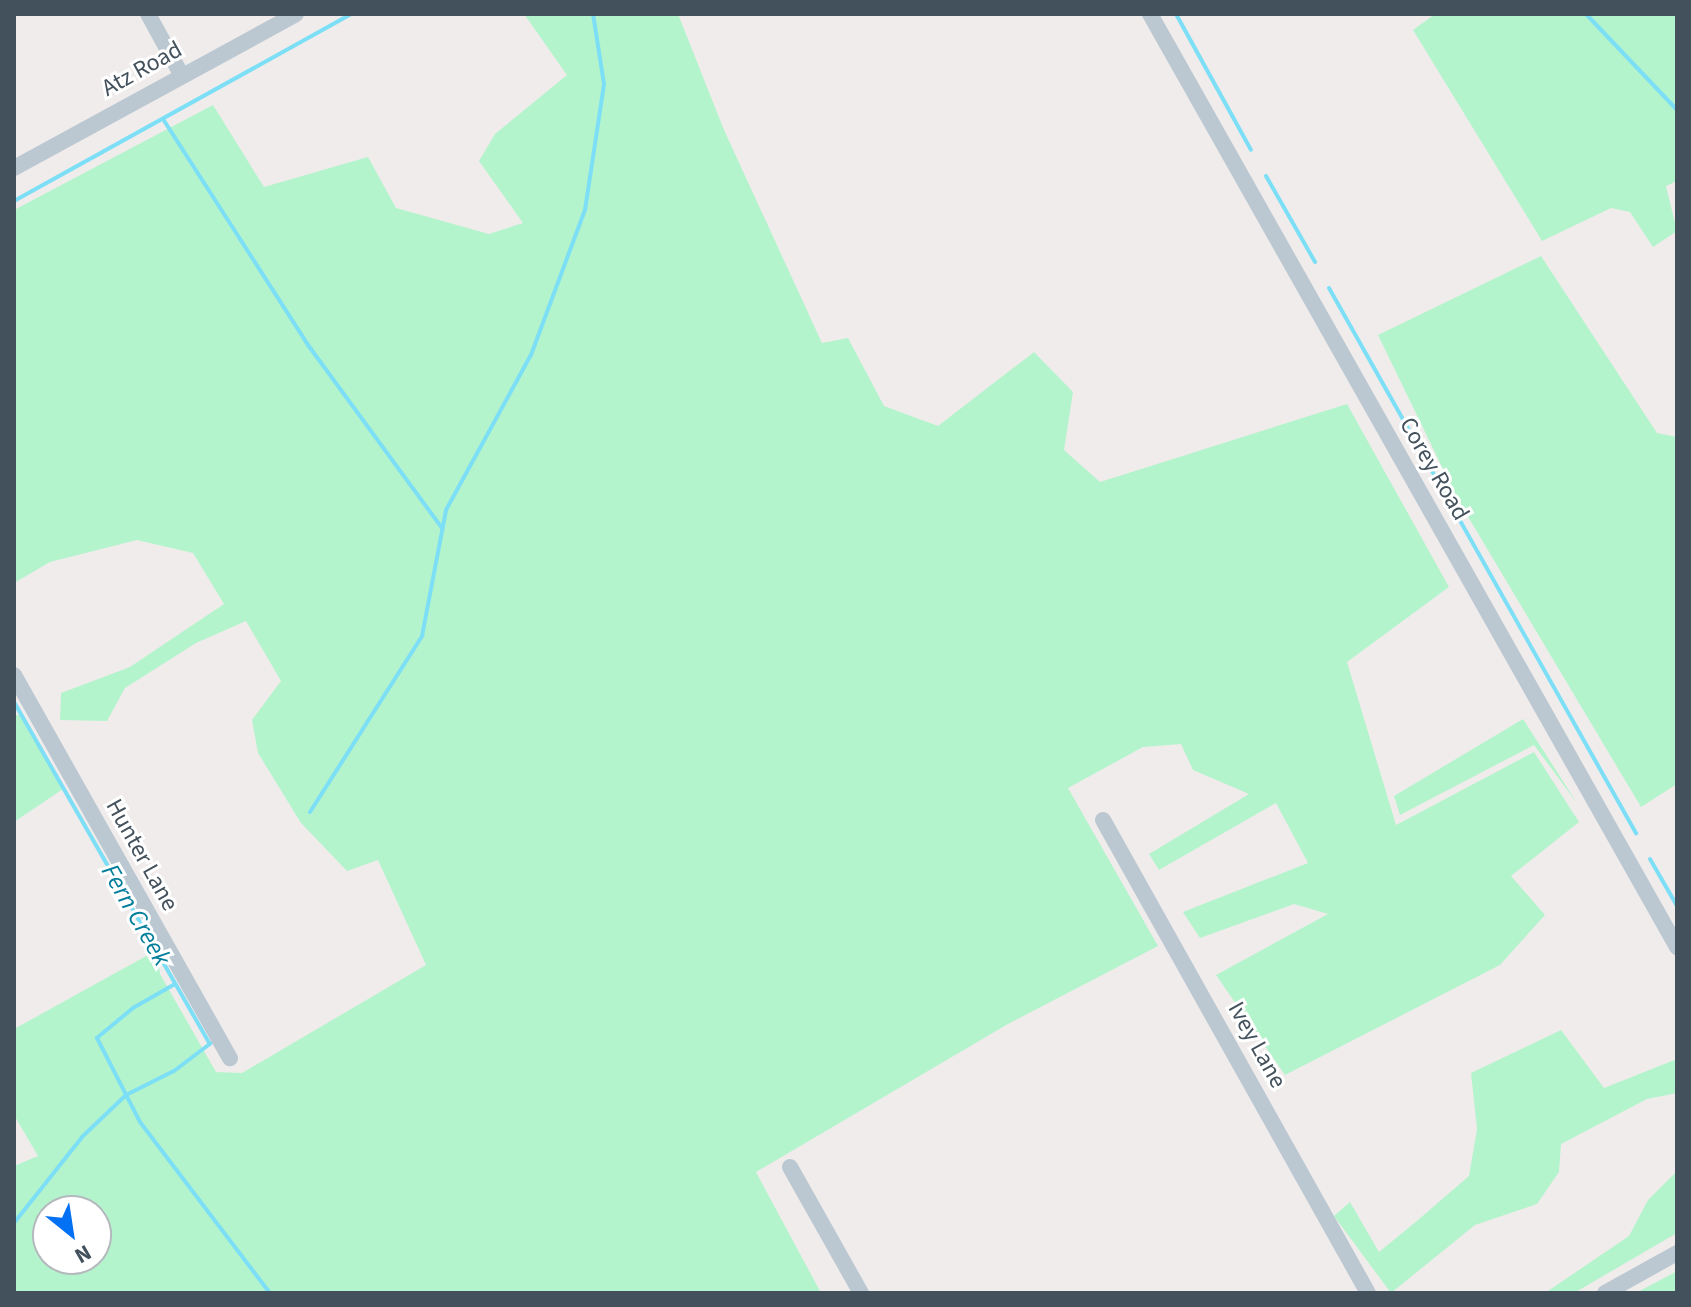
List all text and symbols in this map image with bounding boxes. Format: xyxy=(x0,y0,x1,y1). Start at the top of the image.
street label: Atz Road xyxy=(97,35,187,103)
street label: Corey Road xyxy=(1393,412,1475,526)
street label: Hunter Lane xyxy=(99,794,185,916)
water label: Fern Creek xyxy=(94,858,178,972)
street label: Ivey Lane xyxy=(1222,997,1292,1093)
north arrow xyxy=(32,1195,112,1275)
text: N xyxy=(69,1237,97,1272)

